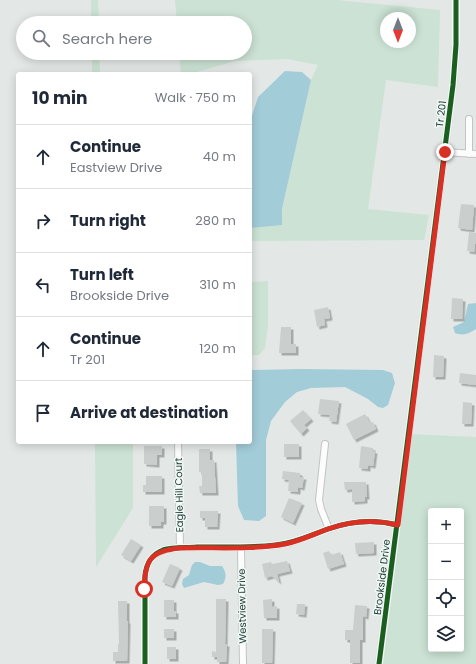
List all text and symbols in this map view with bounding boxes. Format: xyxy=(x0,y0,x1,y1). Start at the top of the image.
north arrow xyxy=(380,12,416,48)
search box xyxy=(16,16,252,60)
icon: search xyxy=(30,27,52,49)
text: Search here xyxy=(62,28,152,49)
text: 10 min xyxy=(32,86,88,110)
text: Walk · 750 m xyxy=(155,88,236,107)
street label: Tr 201 xyxy=(432,100,450,128)
text: Continue xyxy=(70,136,141,157)
route end xyxy=(436,143,454,161)
icon: ahead xyxy=(32,146,54,168)
text: 40 m xyxy=(203,147,236,166)
text: Eastview Drive xyxy=(70,158,162,177)
icon: right xyxy=(32,210,54,232)
text: Turn right xyxy=(70,210,146,231)
text: 280 m xyxy=(195,211,236,230)
text: Turn left xyxy=(70,264,134,285)
icon: left xyxy=(32,274,54,296)
text: 310 m xyxy=(199,275,236,294)
text: Brookside Drive xyxy=(70,286,169,305)
text: Continue xyxy=(70,328,141,349)
icon: ahead xyxy=(32,338,54,360)
text: 120 m xyxy=(199,339,236,358)
text: Tr 201 xyxy=(70,350,105,369)
icon: arrive xyxy=(32,402,54,424)
text: Arrive at destination xyxy=(70,402,228,423)
street label: Eagle Hill Court xyxy=(171,457,187,533)
map controls xyxy=(428,508,464,652)
button: + xyxy=(428,508,464,544)
street label: Brookside Drive xyxy=(370,538,394,616)
button: − xyxy=(428,544,464,580)
street label: Westview Drive xyxy=(234,568,250,644)
route start xyxy=(135,580,153,598)
button: locate xyxy=(428,580,464,616)
button: layers xyxy=(428,616,464,652)

